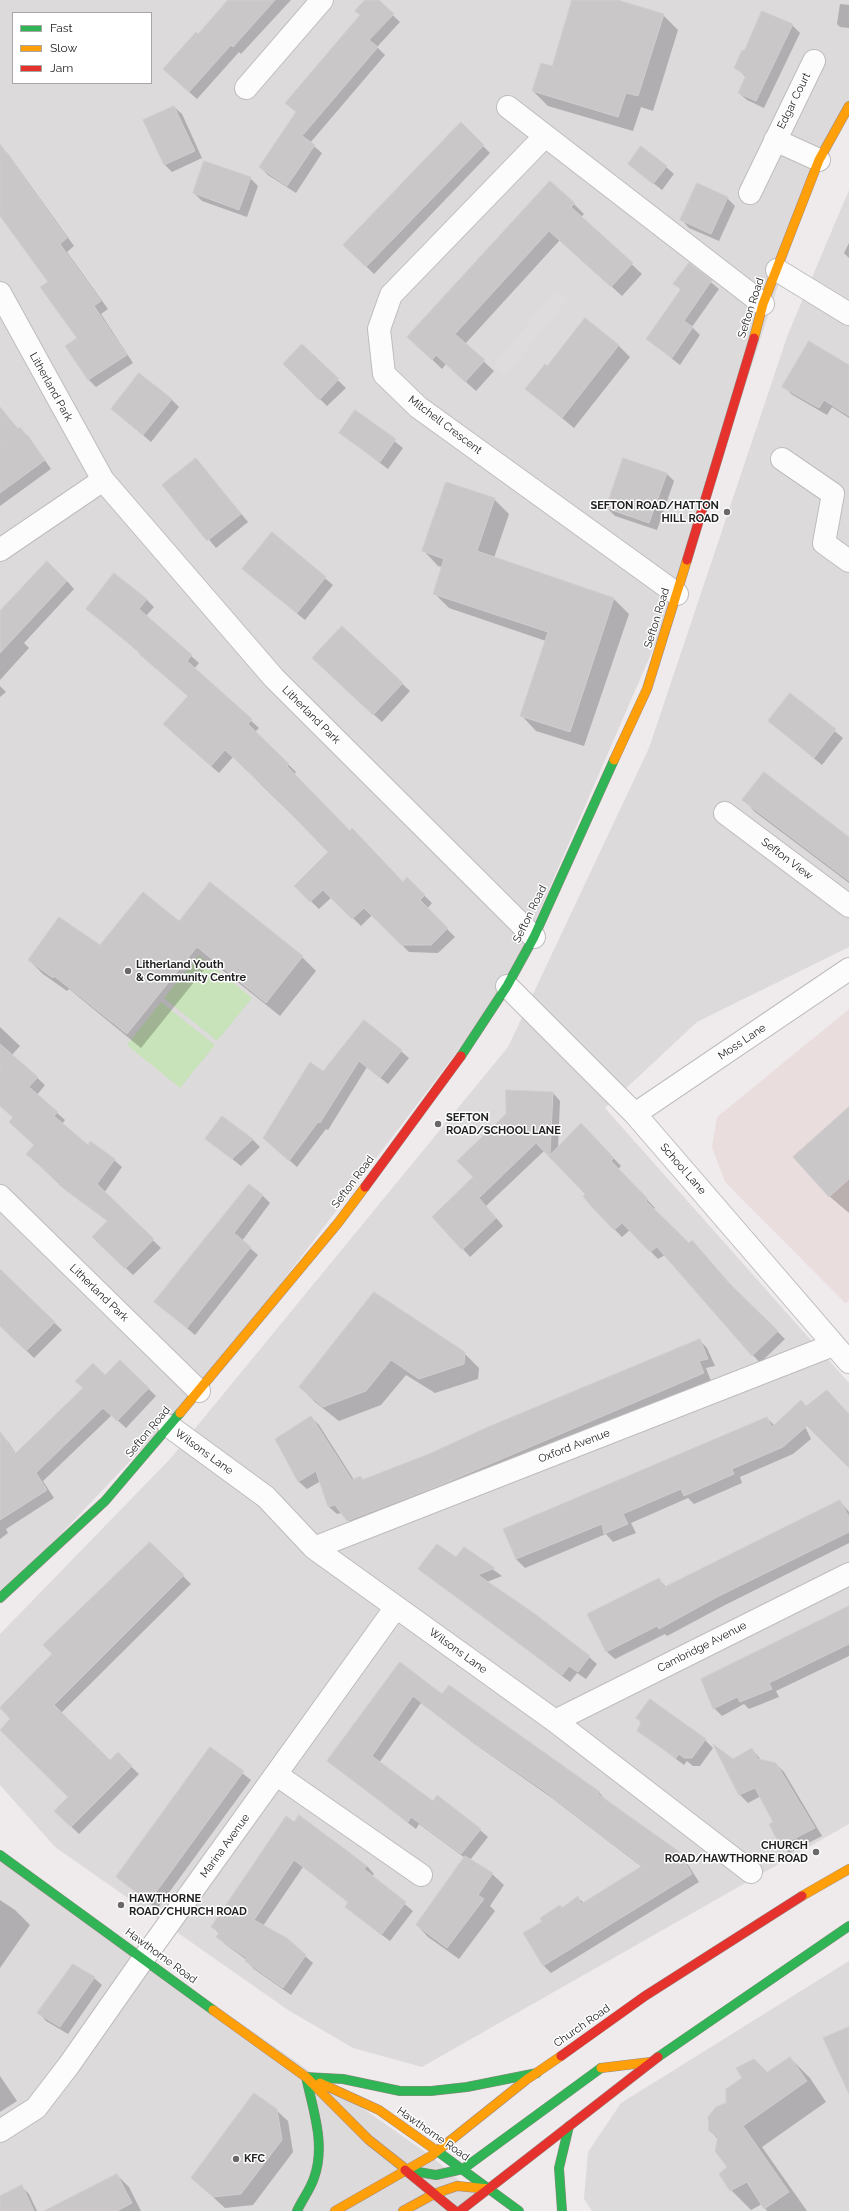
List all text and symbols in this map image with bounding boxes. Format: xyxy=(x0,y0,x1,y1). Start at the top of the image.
legend xyxy=(12,12,152,84)
text: Fast xyxy=(50,21,73,35)
text: Slow xyxy=(50,41,77,55)
text: Jam xyxy=(50,61,73,75)
street label: Edgar Court xyxy=(775,71,813,131)
street label: Sefton Road xyxy=(735,276,767,340)
street label: Litherland Park xyxy=(27,350,75,424)
street label: Mitchell Crescent xyxy=(406,393,484,457)
place label: SEFTON ROAD/HATTON HILL ROAD xyxy=(590,499,719,525)
marker: SEFTON ROAD/HATTON HILL ROAD xyxy=(722,507,732,517)
street label: Sefton Road xyxy=(642,586,672,650)
street label: Litherland Park xyxy=(279,683,343,747)
street label: Sefton View xyxy=(759,835,815,883)
street label: Sefton Road xyxy=(510,883,550,945)
place label: Litherland Youth & Community Centre xyxy=(136,958,246,984)
marker: Litherland Youth & Community Centre xyxy=(123,966,133,976)
street label: Moss Lane xyxy=(716,1021,768,1063)
place label: SEFTON ROAD/SCHOOL LANE xyxy=(446,1111,561,1137)
marker: SEFTON ROAD/SCHOOL LANE xyxy=(433,1119,443,1129)
street label: School Lane xyxy=(657,1141,709,1197)
street label: Sefton Road xyxy=(329,1153,377,1211)
street label: Litherland Park xyxy=(67,1262,131,1324)
street label: Sefton Road xyxy=(123,1404,173,1460)
street label: Oxford Avenue xyxy=(536,1426,612,1466)
street label: Wilsons Lane xyxy=(172,1427,236,1477)
street label: Cambridge Avenue xyxy=(655,1619,749,1675)
street label: Wilsons Lane xyxy=(426,1626,490,1676)
street label: Marina Avenue xyxy=(197,1812,253,1880)
place label: CHURCH ROAD/HAWTHORNE ROAD xyxy=(665,1839,808,1865)
marker: CHURCH ROAD/HAWTHORNE ROAD xyxy=(811,1847,821,1857)
place label: HAWTHORNE ROAD/CHURCH ROAD xyxy=(129,1892,247,1918)
marker: HAWTHORNE ROAD/CHURCH ROAD xyxy=(116,1900,126,1910)
street label: Hawthorne Road xyxy=(123,1926,199,1986)
street label: Church Road xyxy=(551,2002,613,2050)
street label: Hawthorne Road xyxy=(394,2104,472,2164)
place label: KFC xyxy=(244,2152,265,2166)
marker: KFC xyxy=(231,2154,241,2164)

